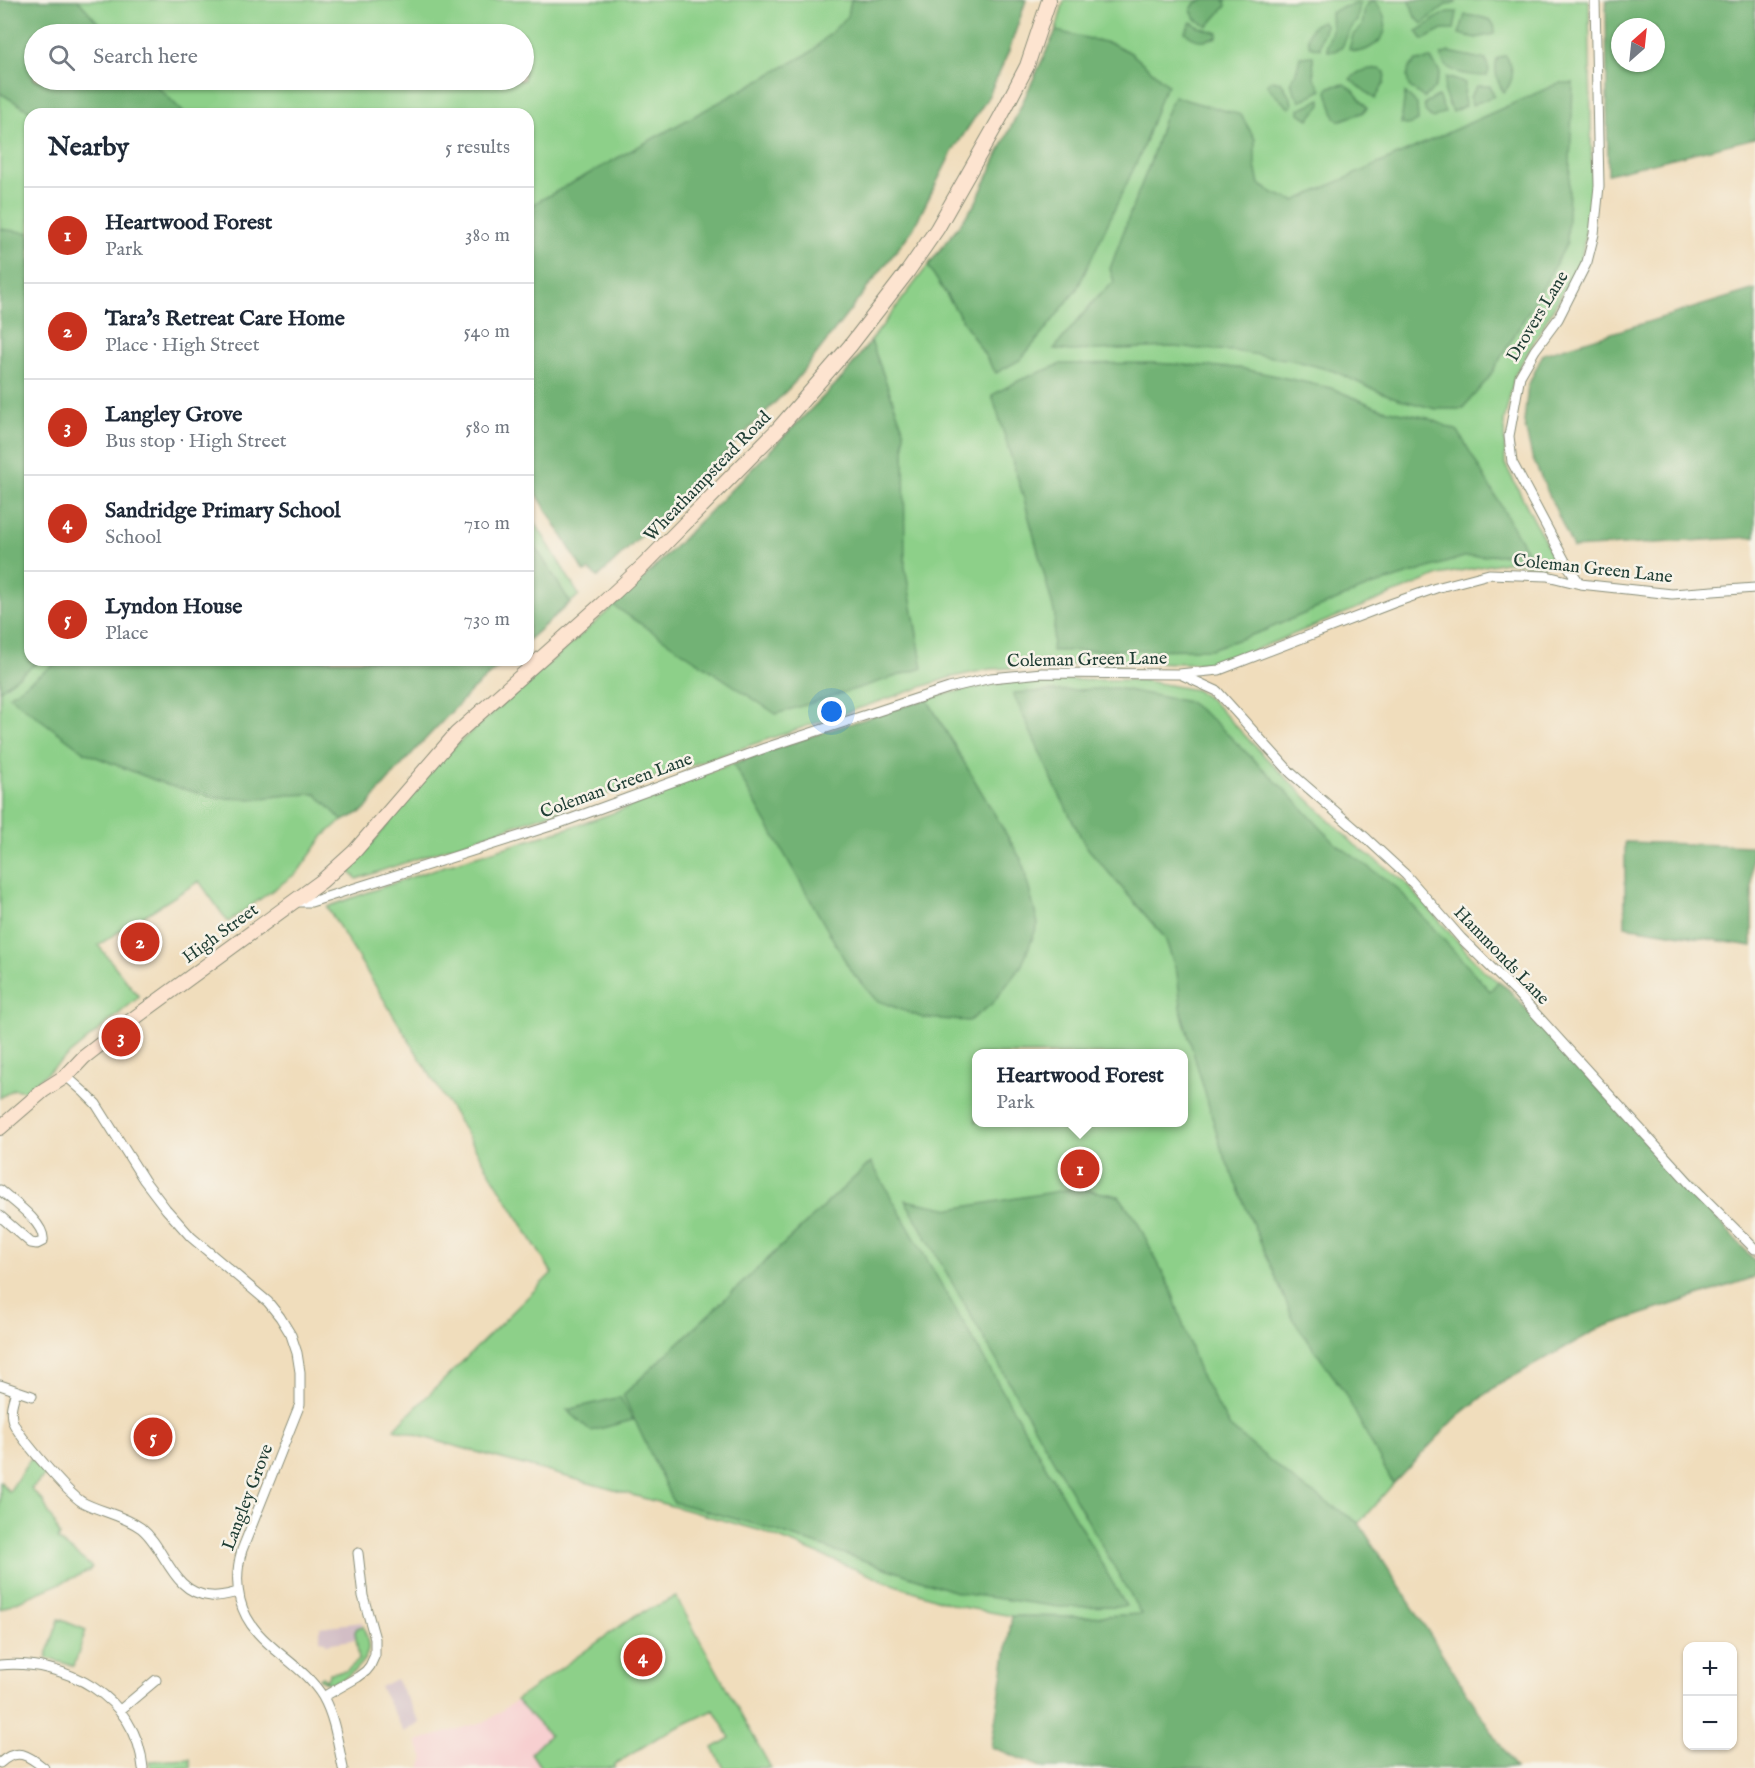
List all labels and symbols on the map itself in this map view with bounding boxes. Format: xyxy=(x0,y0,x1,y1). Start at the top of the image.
north arrow xyxy=(1611,18,1665,72)
street label: Drovers Lane xyxy=(1502,267,1574,366)
street label: Wheathampstead Road xyxy=(640,406,777,547)
street label: Coleman Green Lane xyxy=(1512,550,1674,589)
street label: Coleman Green Lane xyxy=(1007,648,1167,673)
your location xyxy=(817,697,846,726)
street label: Coleman Green Lane xyxy=(537,748,696,825)
street label: High Street xyxy=(178,899,263,969)
street label: Hammonds Lane xyxy=(1448,902,1554,1010)
pin: 2 xyxy=(120,920,160,964)
pin: 3 xyxy=(102,1014,140,1060)
pin: 1 xyxy=(1060,1146,1100,1192)
pin: 5 xyxy=(134,1414,172,1460)
street label: Langley Grove xyxy=(218,1441,279,1554)
pin: 4 xyxy=(624,1634,662,1680)

